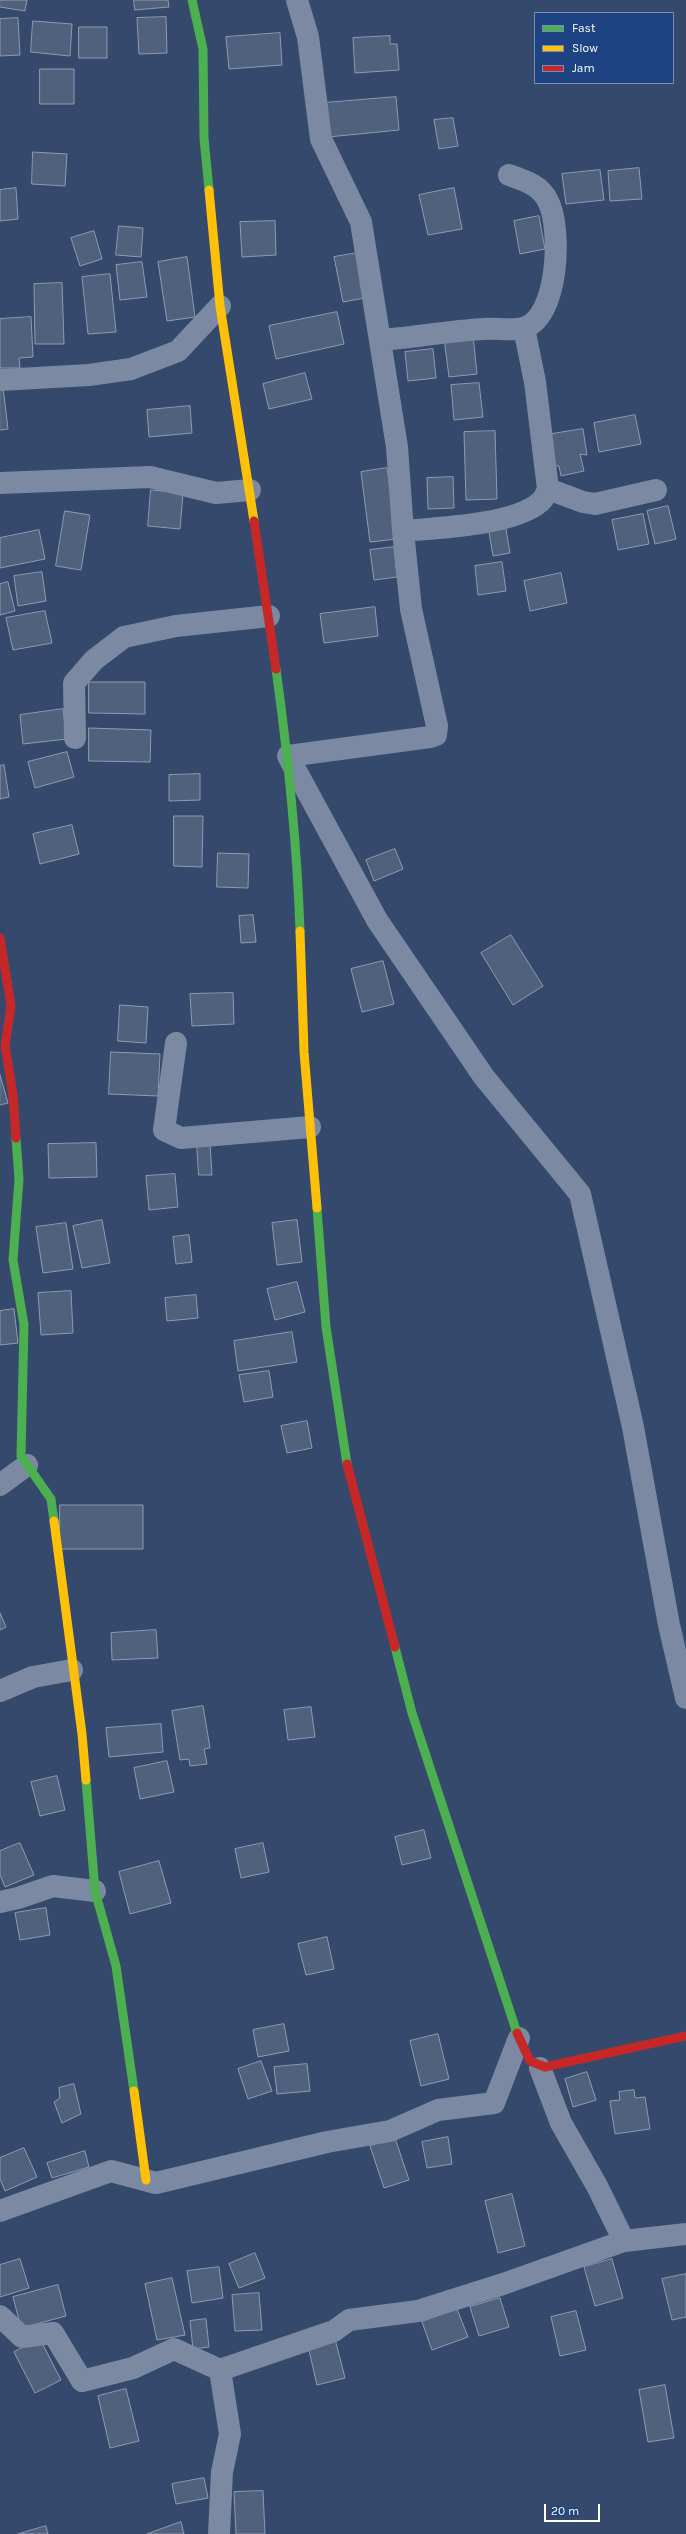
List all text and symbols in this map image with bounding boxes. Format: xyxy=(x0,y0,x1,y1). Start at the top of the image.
legend xyxy=(534,12,674,84)
text: Fast xyxy=(572,21,595,35)
text: Slow xyxy=(572,41,598,55)
text: Jam xyxy=(572,61,595,75)
scale bar xyxy=(546,2496,602,2522)
text: 20 m xyxy=(551,2504,579,2518)

